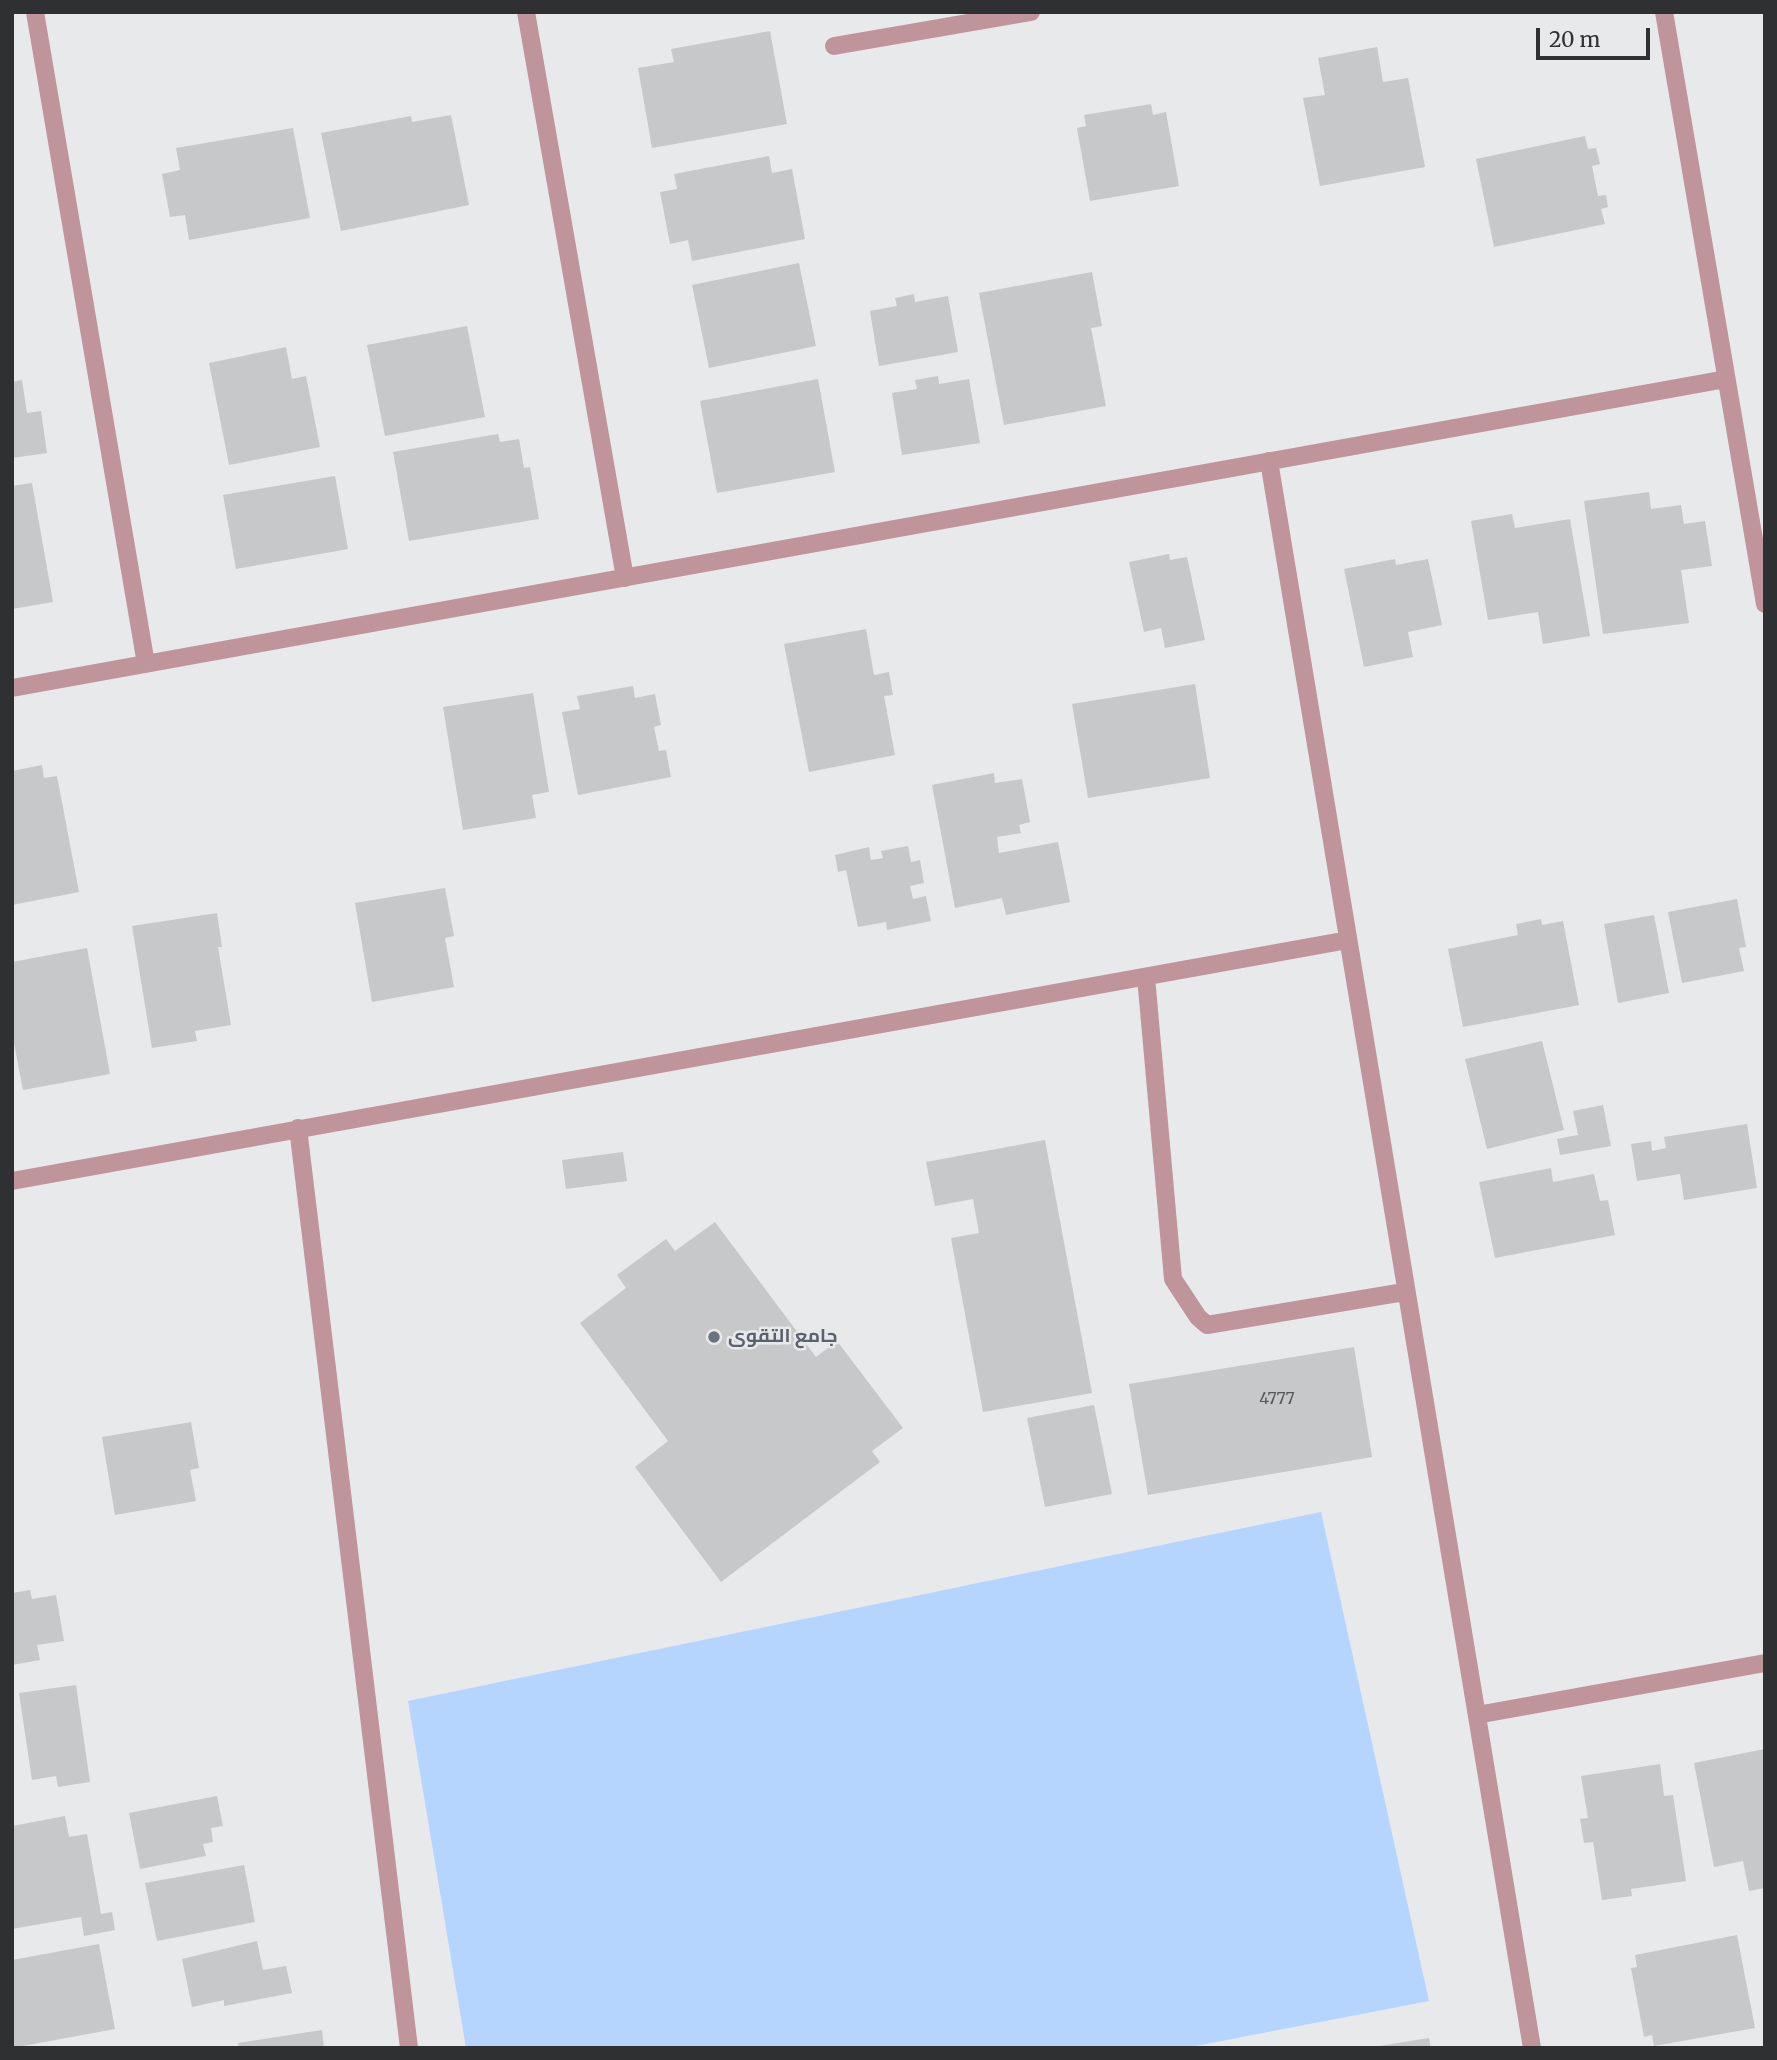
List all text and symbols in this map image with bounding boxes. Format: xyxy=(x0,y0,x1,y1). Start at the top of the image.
scale bar xyxy=(1539,14,1653,58)
text: 20 m xyxy=(1549,26,1600,53)
place label: جامع التقوى xyxy=(728,1326,837,1348)
marker: جامع التقوى xyxy=(706,1329,722,1345)
house number: 4777 xyxy=(1259,1389,1295,1409)

